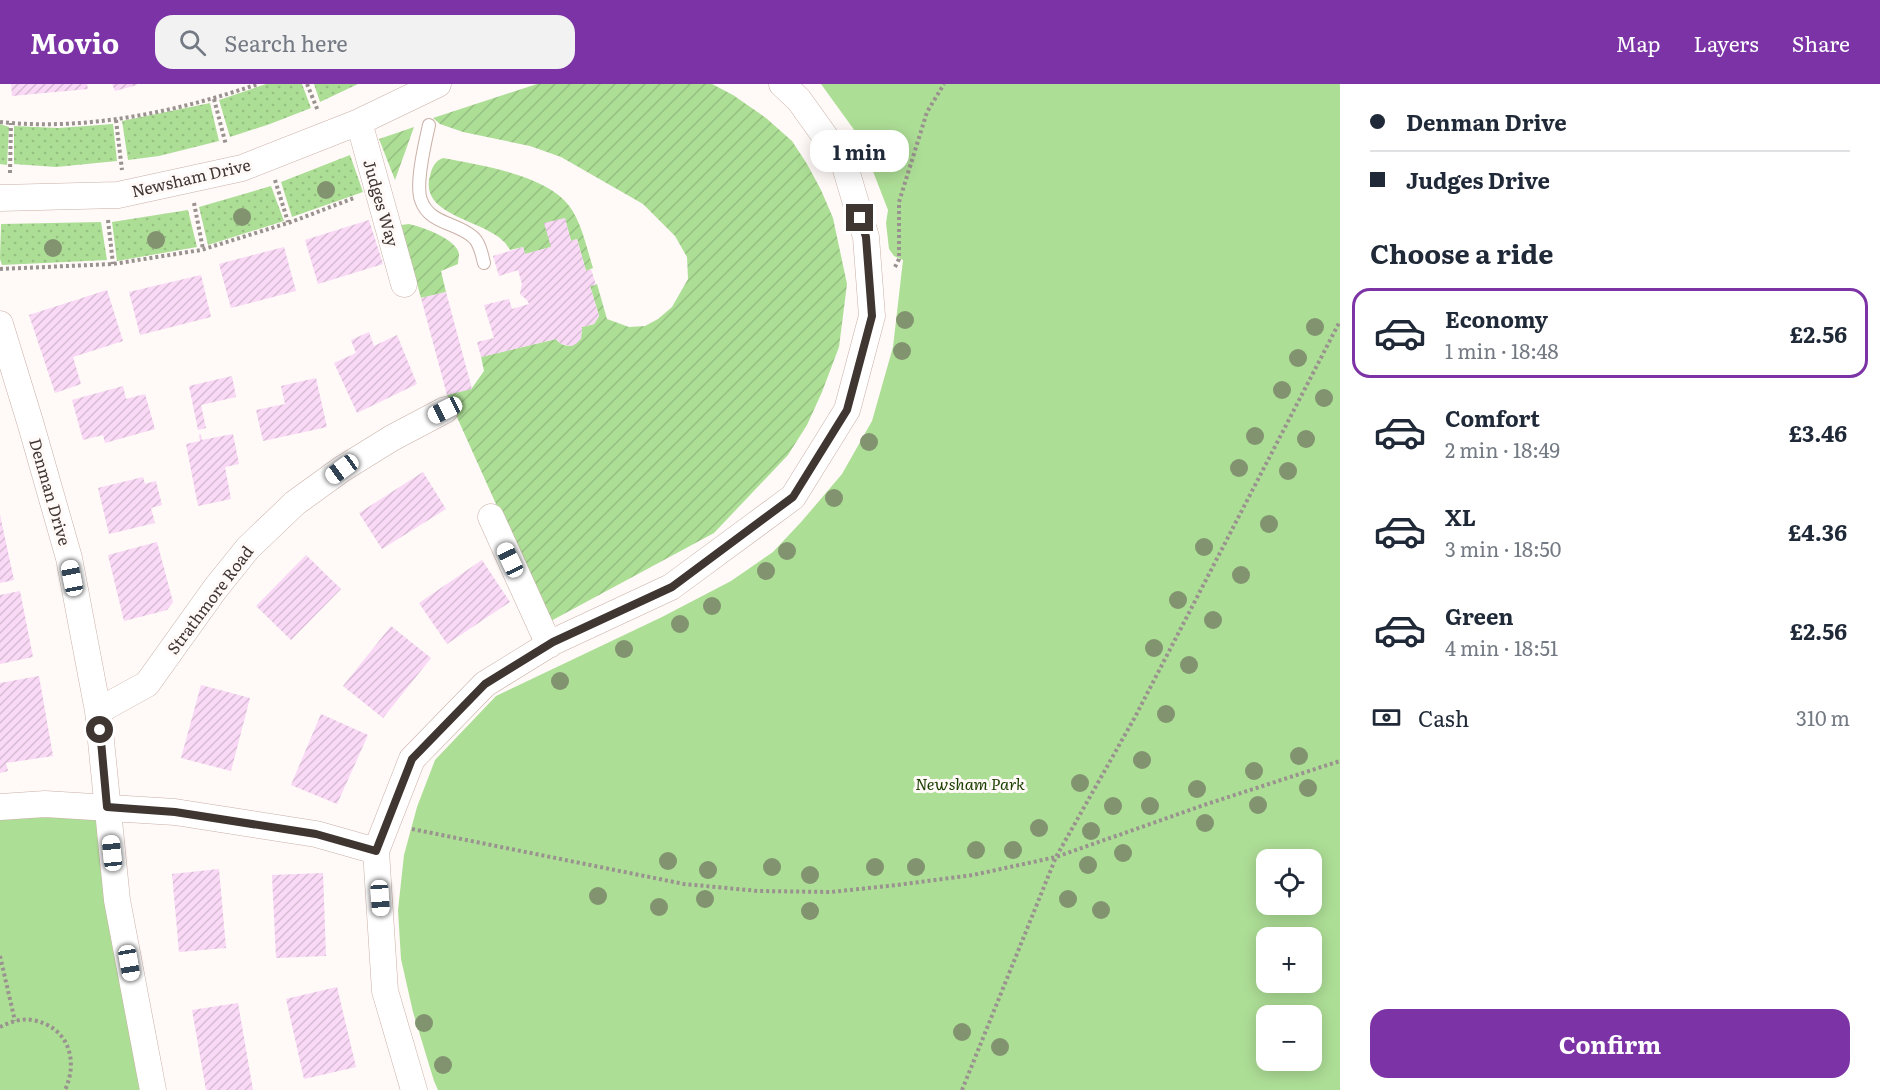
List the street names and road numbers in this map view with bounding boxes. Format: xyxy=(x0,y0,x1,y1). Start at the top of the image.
street label: Newsham Drive xyxy=(129,152,253,202)
street label: Judges Way xyxy=(358,156,406,250)
street label: Denman Drive xyxy=(24,435,78,548)
street label: Strathmore Road xyxy=(160,540,258,659)

